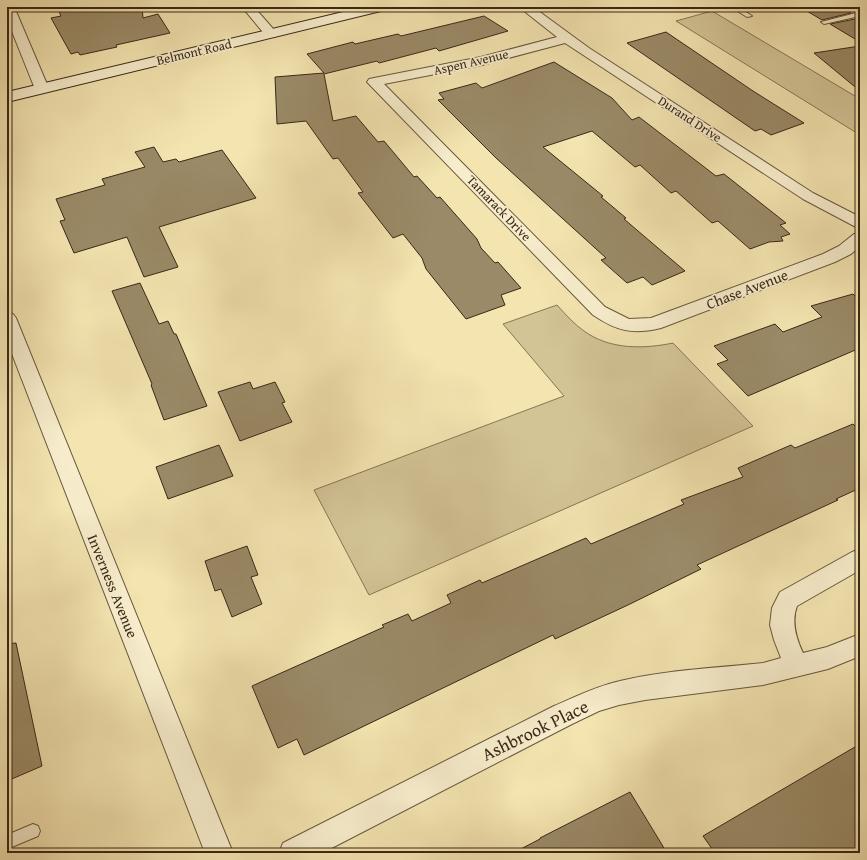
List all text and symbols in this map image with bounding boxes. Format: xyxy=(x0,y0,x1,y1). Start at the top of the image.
street label: Belmont Road xyxy=(155,34,233,70)
street label: Aspen Avenue xyxy=(432,44,510,80)
street label: Durand Drive xyxy=(654,91,726,147)
street label: Tamarack Drive xyxy=(463,171,535,245)
street label: Chase Avenue xyxy=(703,264,791,314)
street label: Inverness Avenue xyxy=(83,531,143,641)
street label: Ashbrook Place xyxy=(477,692,593,768)

